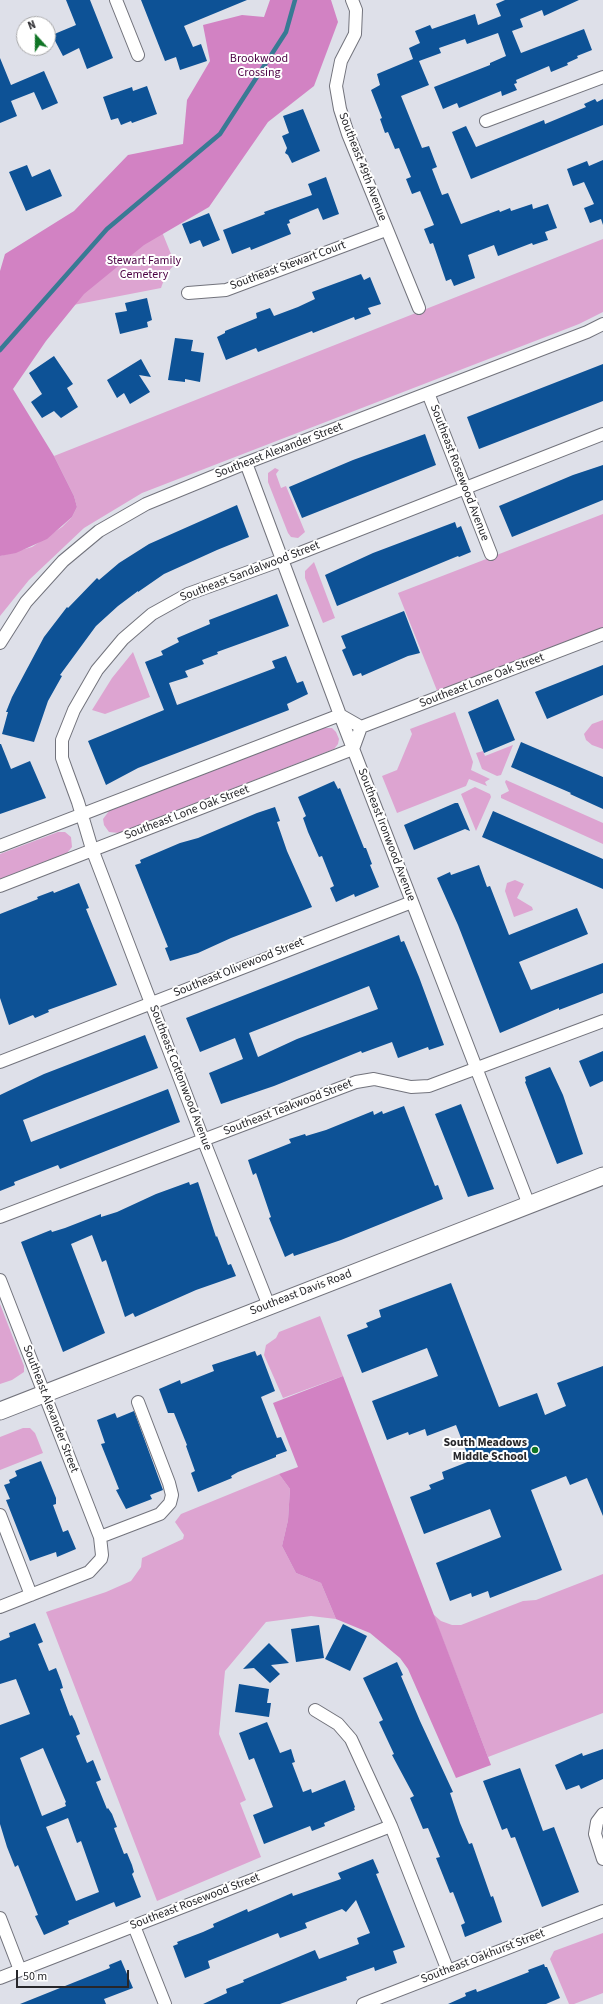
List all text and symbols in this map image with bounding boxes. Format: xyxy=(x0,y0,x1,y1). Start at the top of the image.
north arrow xyxy=(16,16,56,56)
text: N xyxy=(26,17,38,34)
park label: Brookwood Crossing xyxy=(230,52,288,80)
street label: Southeast 49th Avenue xyxy=(335,111,389,223)
street label: Southeast Stewart Court xyxy=(228,238,348,294)
park label: Stewart Family Cemetery xyxy=(107,254,181,282)
street label: Southeast Rosewood Avenue xyxy=(426,403,492,543)
street label: Southeast Alexander Street xyxy=(213,420,345,482)
street label: Southeast Sandalwood Street xyxy=(178,539,322,605)
street label: Southeast Lone Oak Street xyxy=(418,651,546,711)
street label: Southeast Ironwood Avenue xyxy=(354,767,418,903)
street label: Southeast Lone Oak Street xyxy=(123,783,251,843)
street label: Southeast Olivewood Street xyxy=(172,935,306,1001)
street label: Southeast Cottonwood Avenue xyxy=(146,1003,214,1153)
street label: Southeast Teakwood Street xyxy=(221,1077,355,1139)
street label: Southeast Davis Road xyxy=(248,1267,354,1319)
street label: Southeast Alexander Street xyxy=(19,1343,81,1475)
place label: South Meadows Middle School xyxy=(443,1436,527,1464)
marker: South Meadows Middle School xyxy=(530,1445,540,1455)
street label: Southeast Rosewood Street xyxy=(128,1871,262,1933)
street label: Southeast Oakhurst Street xyxy=(419,1927,547,1987)
scale bar xyxy=(18,1962,131,1988)
text: 50 m xyxy=(23,1968,47,1985)

